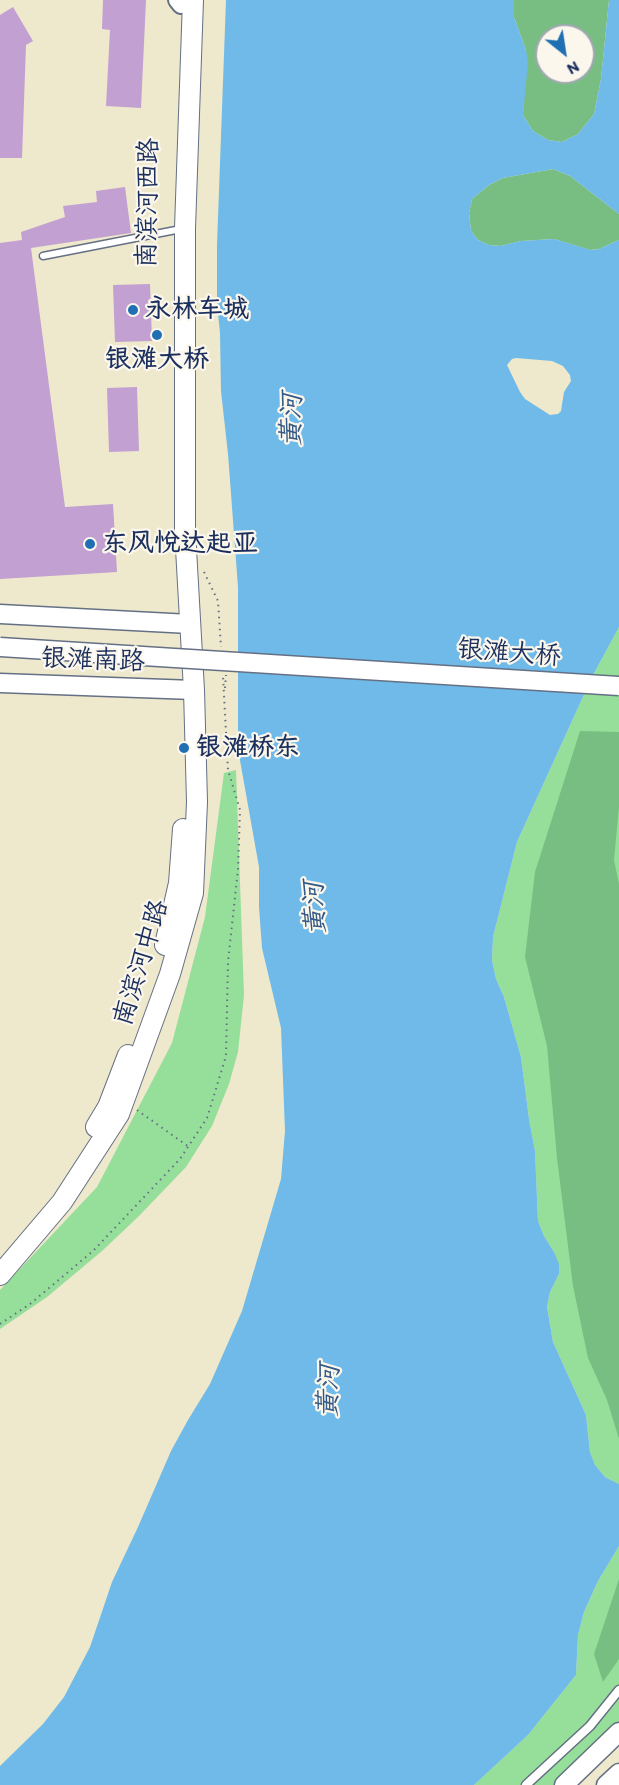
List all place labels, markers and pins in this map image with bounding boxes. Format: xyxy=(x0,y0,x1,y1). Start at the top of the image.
place label: 永林车城 xyxy=(145,294,249,326)
marker: 永林车城 xyxy=(126,303,140,317)
marker: 银滩大桥 xyxy=(150,328,164,342)
place label: 银滩大桥 xyxy=(105,344,209,376)
place label: 东风悦达起亚 xyxy=(102,528,258,560)
marker: 东风悦达起亚 xyxy=(83,537,97,551)
place label: 银滩桥东 xyxy=(196,732,300,764)
marker: 银滩桥东 xyxy=(177,741,191,755)

